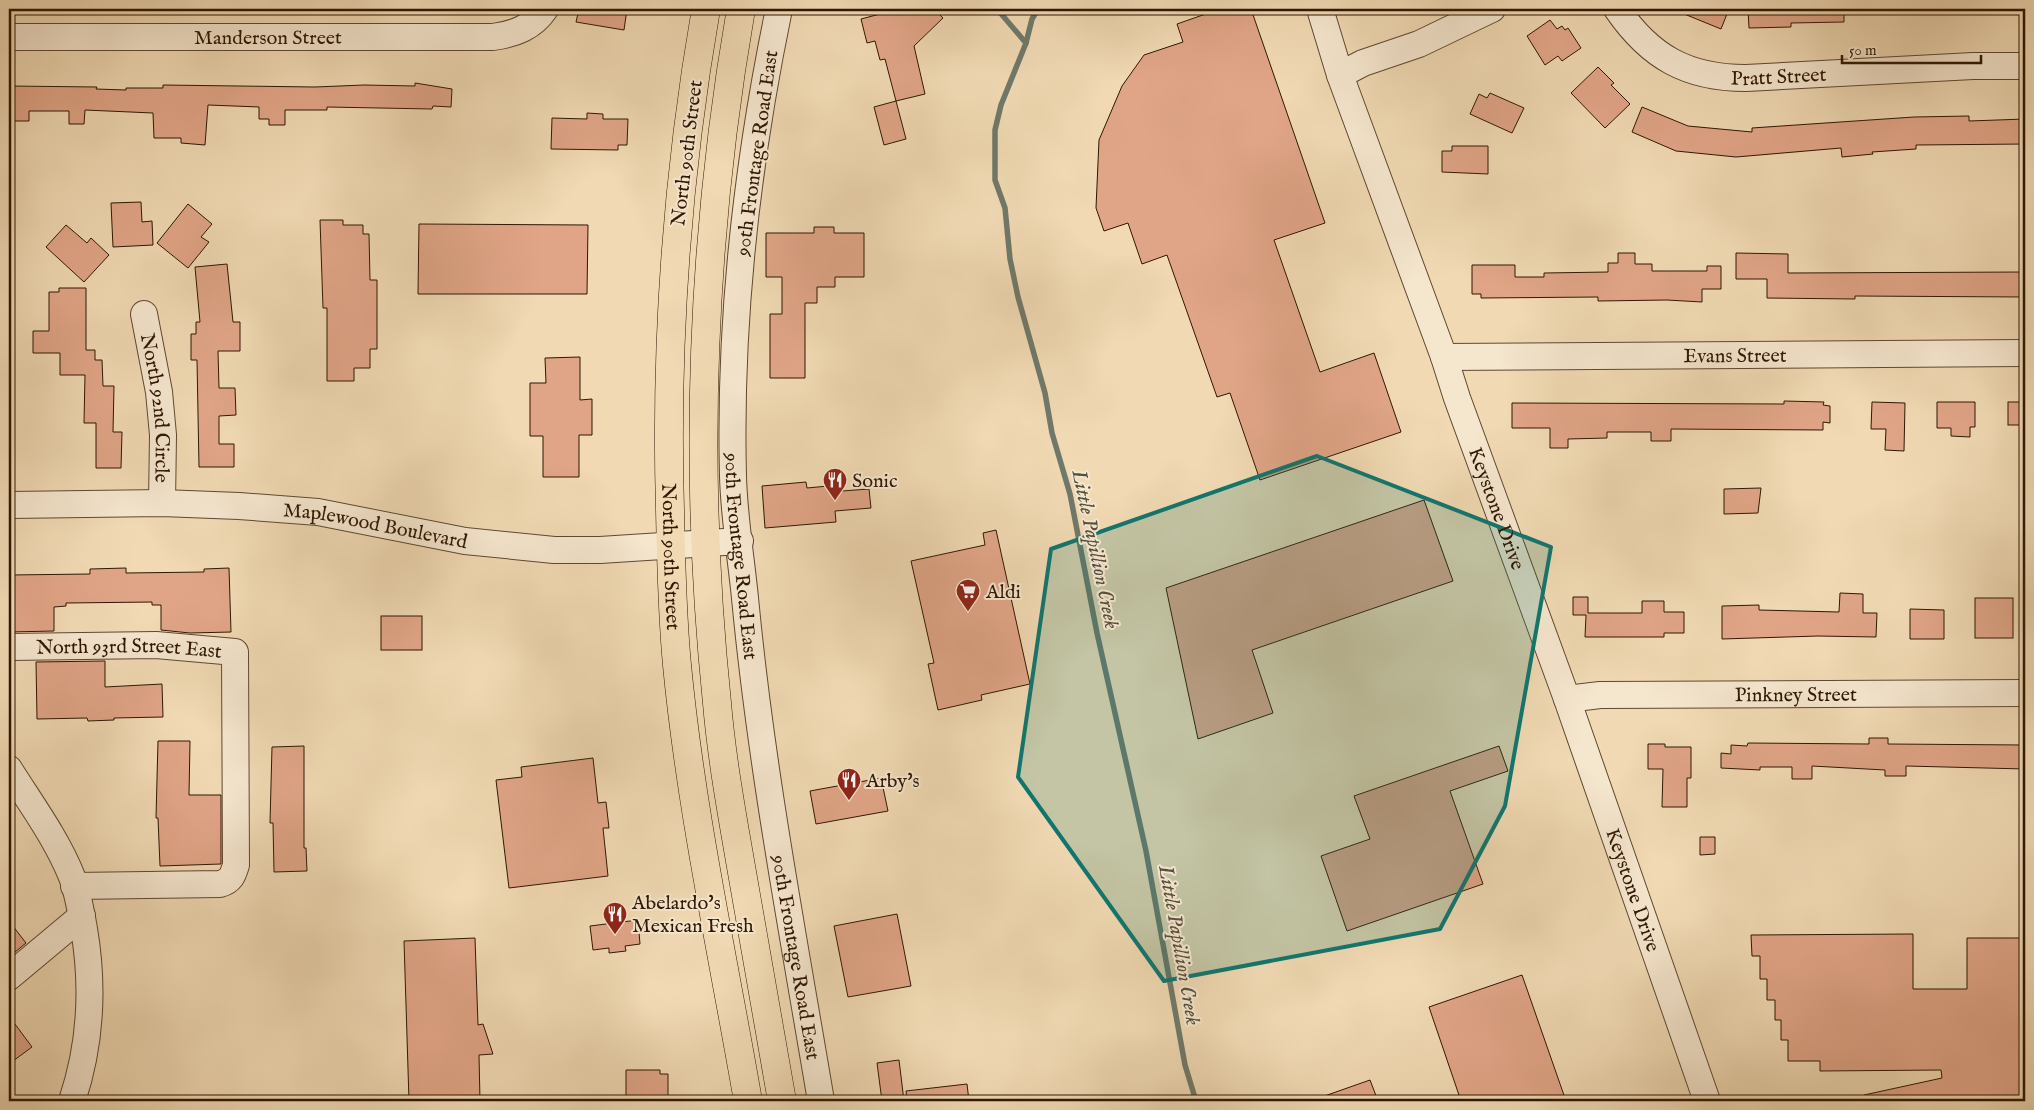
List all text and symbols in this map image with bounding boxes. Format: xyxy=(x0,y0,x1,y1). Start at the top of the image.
street label: Manderson Street xyxy=(194,26,342,51)
scale bar xyxy=(1842,32,1980,64)
text: 50 m xyxy=(1849,41,1877,60)
street label: 90th Frontage Road East xyxy=(731,49,784,259)
street label: Pratt Street xyxy=(1730,63,1827,92)
street label: North 90th Street xyxy=(666,79,709,228)
street label: North 92nd Circle xyxy=(134,331,174,483)
street label: Evans Street xyxy=(1683,344,1787,369)
street label: Keystone Drive xyxy=(1462,444,1530,574)
street label: 90th Frontage Road East xyxy=(719,452,762,661)
water label: Little Papillion Creek xyxy=(1064,466,1125,632)
restaurant icon: Sonic xyxy=(822,467,848,501)
place label: Sonic xyxy=(852,469,897,494)
street label: North 90th Street xyxy=(655,483,685,631)
street label: Maplewood Boulevard xyxy=(282,498,470,555)
supermarket icon: Aldi xyxy=(955,578,981,612)
place label: Aldi xyxy=(985,580,1021,605)
street label: North 93rd Street East xyxy=(36,634,223,665)
street label: Pinkney Street xyxy=(1735,683,1857,708)
restaurant icon: Arby's xyxy=(836,767,862,801)
place label: Arby's xyxy=(865,769,920,794)
street label: Keystone Drive xyxy=(1599,825,1665,955)
street label: 90th Frontage Road East xyxy=(765,852,825,1062)
water label: Little Papillion Creek xyxy=(1151,862,1206,1028)
place label: Abelardo's Mexican Fresh xyxy=(631,891,754,939)
restaurant icon: Abelardo's Mexican Fresh xyxy=(602,901,628,935)

